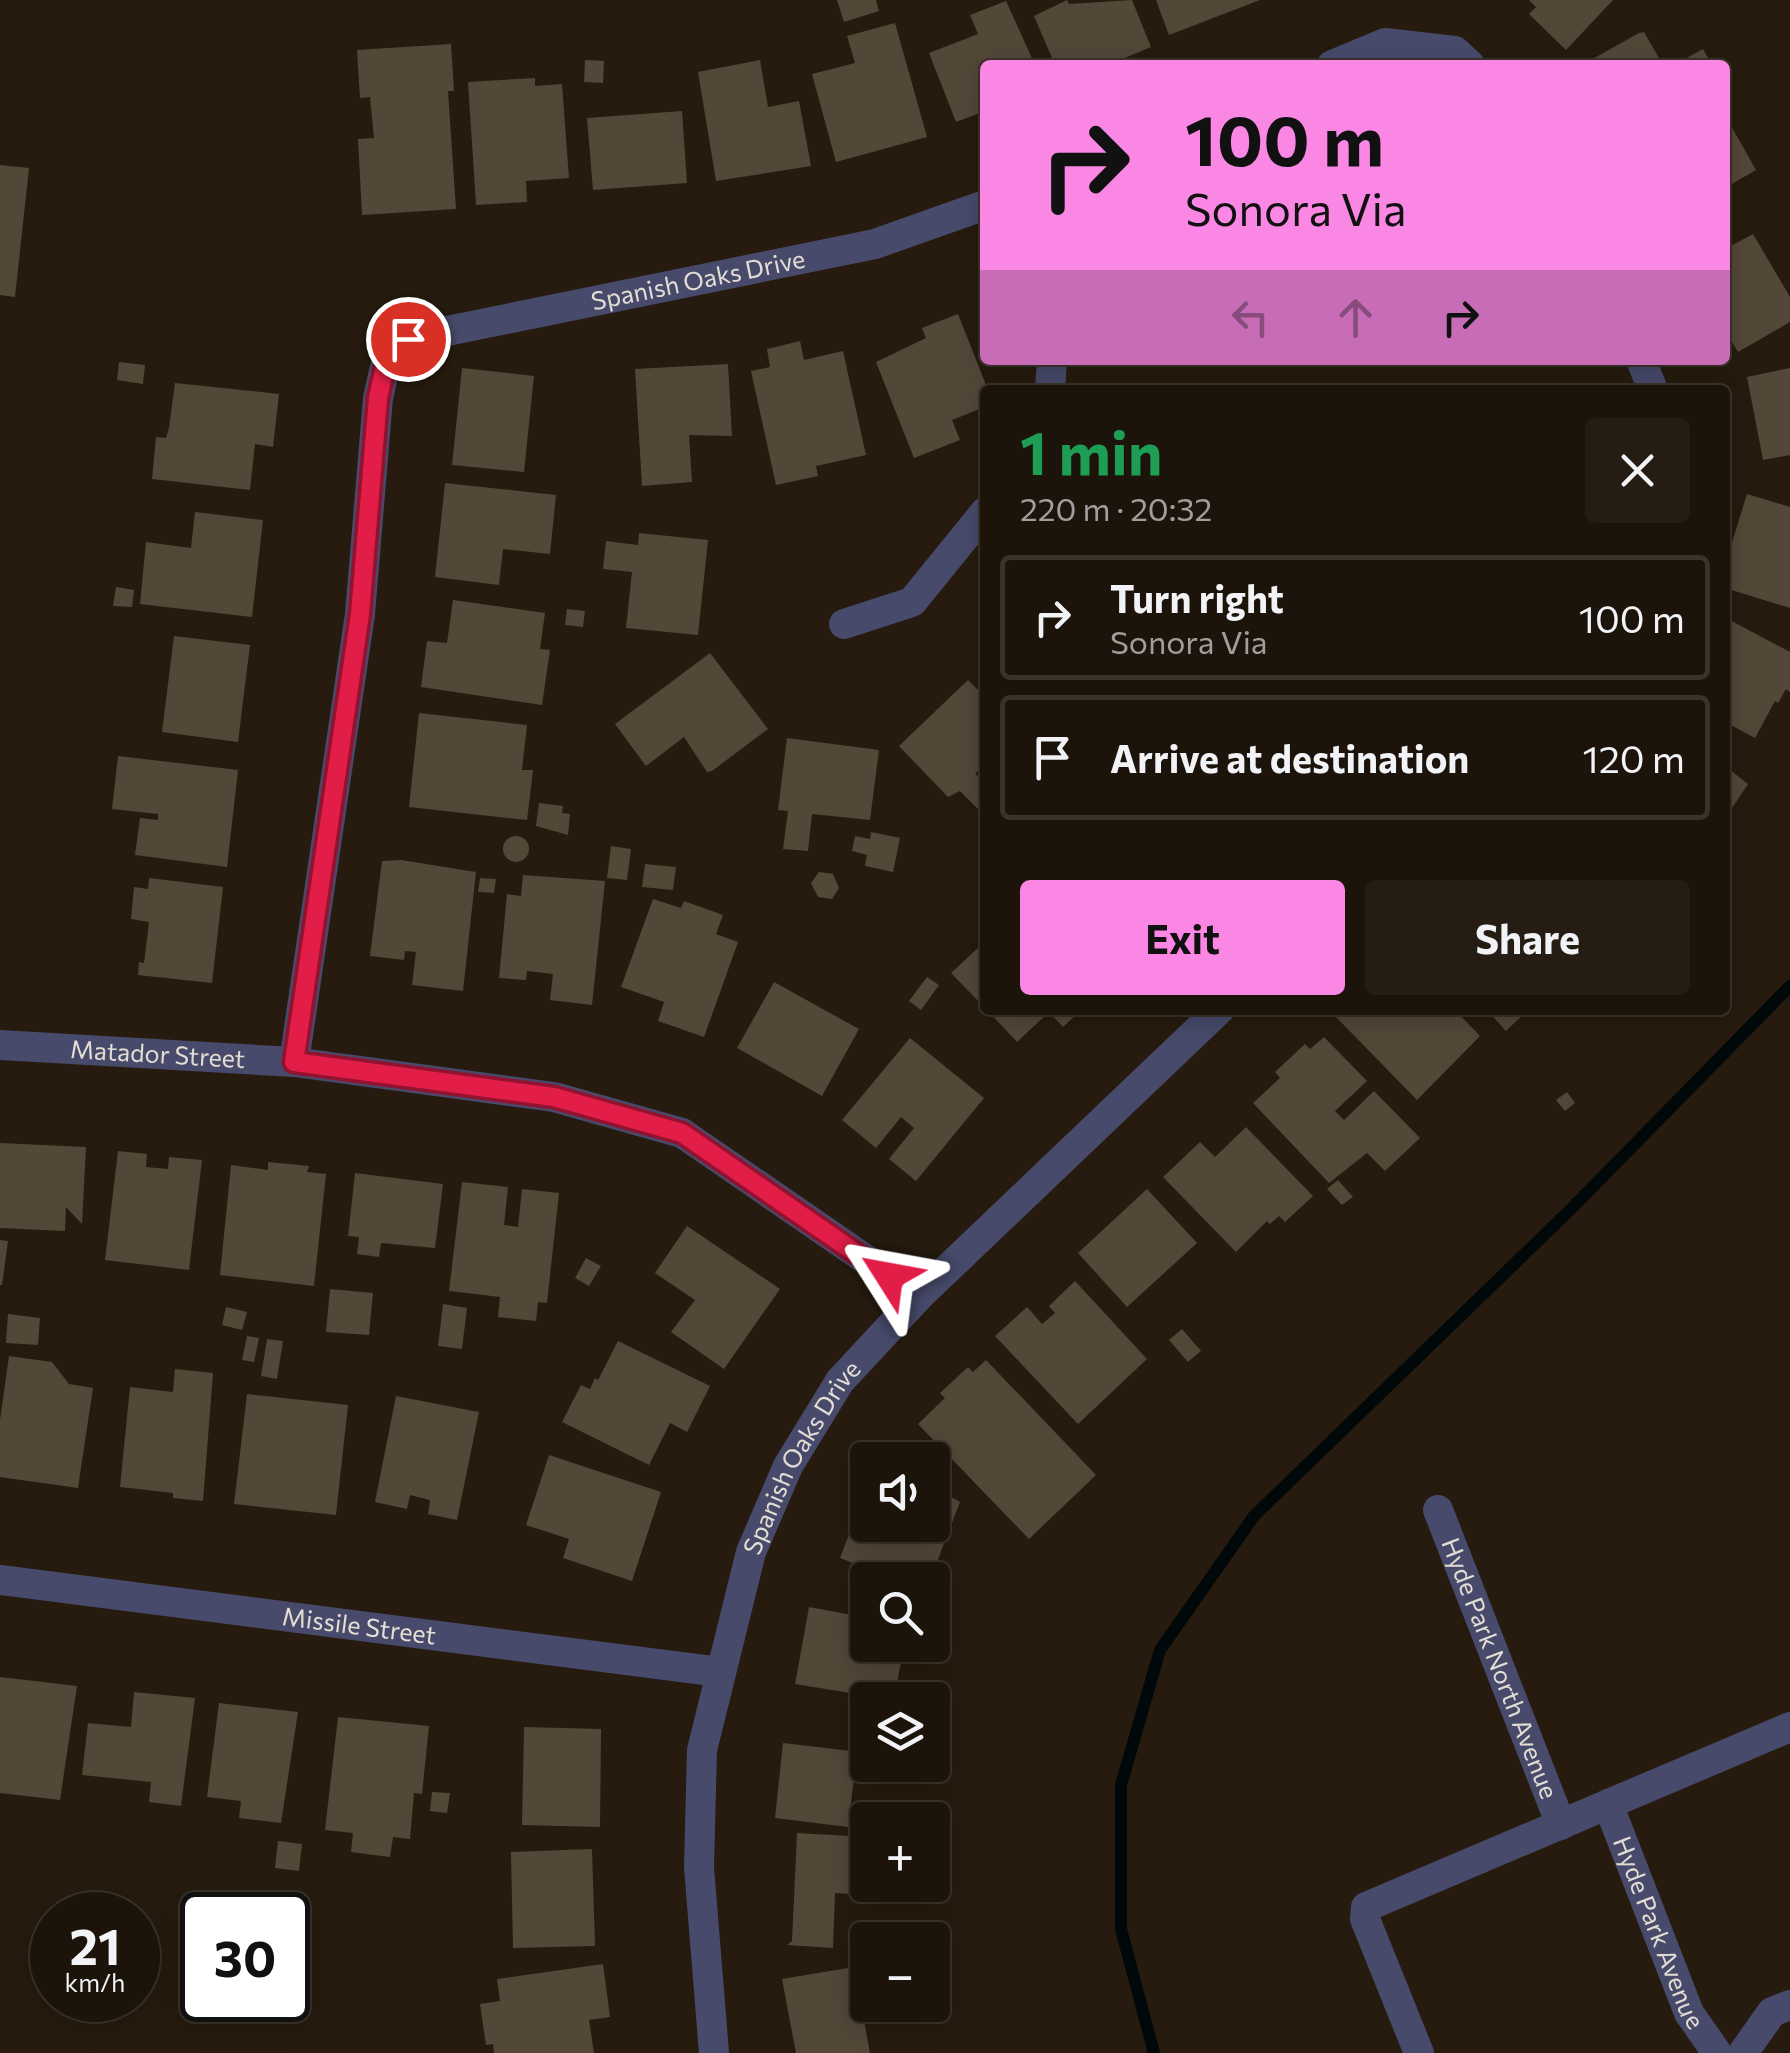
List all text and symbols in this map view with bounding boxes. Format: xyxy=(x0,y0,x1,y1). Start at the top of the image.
text: 100 m xyxy=(1185,95,1384,180)
icon: right xyxy=(1020,100,1150,230)
text: Sonora Via xyxy=(1185,180,1407,235)
street label: Spanish Oaks Drive xyxy=(588,243,808,315)
icon: left xyxy=(1223,290,1278,345)
icon: ahead xyxy=(1328,290,1383,345)
icon: right xyxy=(1433,290,1488,345)
pin xyxy=(366,297,451,382)
icon: arrive xyxy=(381,312,436,367)
text: 1 min xyxy=(1020,414,1162,487)
button: close xyxy=(1585,418,1690,523)
text: 220 m · 20:32 xyxy=(1020,488,1212,528)
text: Turn right xyxy=(1110,574,1284,621)
icon: right xyxy=(1025,590,1080,645)
text: 100 m xyxy=(1579,594,1685,641)
text: Sonora Via xyxy=(1110,621,1268,661)
icon: arrive xyxy=(1025,730,1080,785)
text: Arrive at destination xyxy=(1110,734,1469,781)
text: 120 m xyxy=(1583,734,1685,781)
button: Exit xyxy=(1020,880,1345,995)
button: Share xyxy=(1365,880,1690,995)
street label: Matador Street xyxy=(70,1033,246,1073)
position arrow xyxy=(837,1224,941,1328)
street label: Spanish Oaks Drive xyxy=(736,1353,866,1559)
map controls xyxy=(850,1442,950,2022)
button: sound xyxy=(850,1442,950,1542)
street label: Hyde Park North Avenue xyxy=(1436,1533,1565,1803)
button: search xyxy=(850,1562,950,1662)
street label: Missile Street xyxy=(281,1600,438,1650)
button: layers xyxy=(850,1682,950,1782)
button: + xyxy=(850,1802,950,1902)
street label: Hyde Park Avenue xyxy=(1608,1832,1711,2034)
speed limit sign: 30 xyxy=(180,1892,310,2022)
text: 21 xyxy=(69,1914,121,1975)
button: − xyxy=(850,1922,950,2022)
text: km/h xyxy=(65,1967,125,1997)

